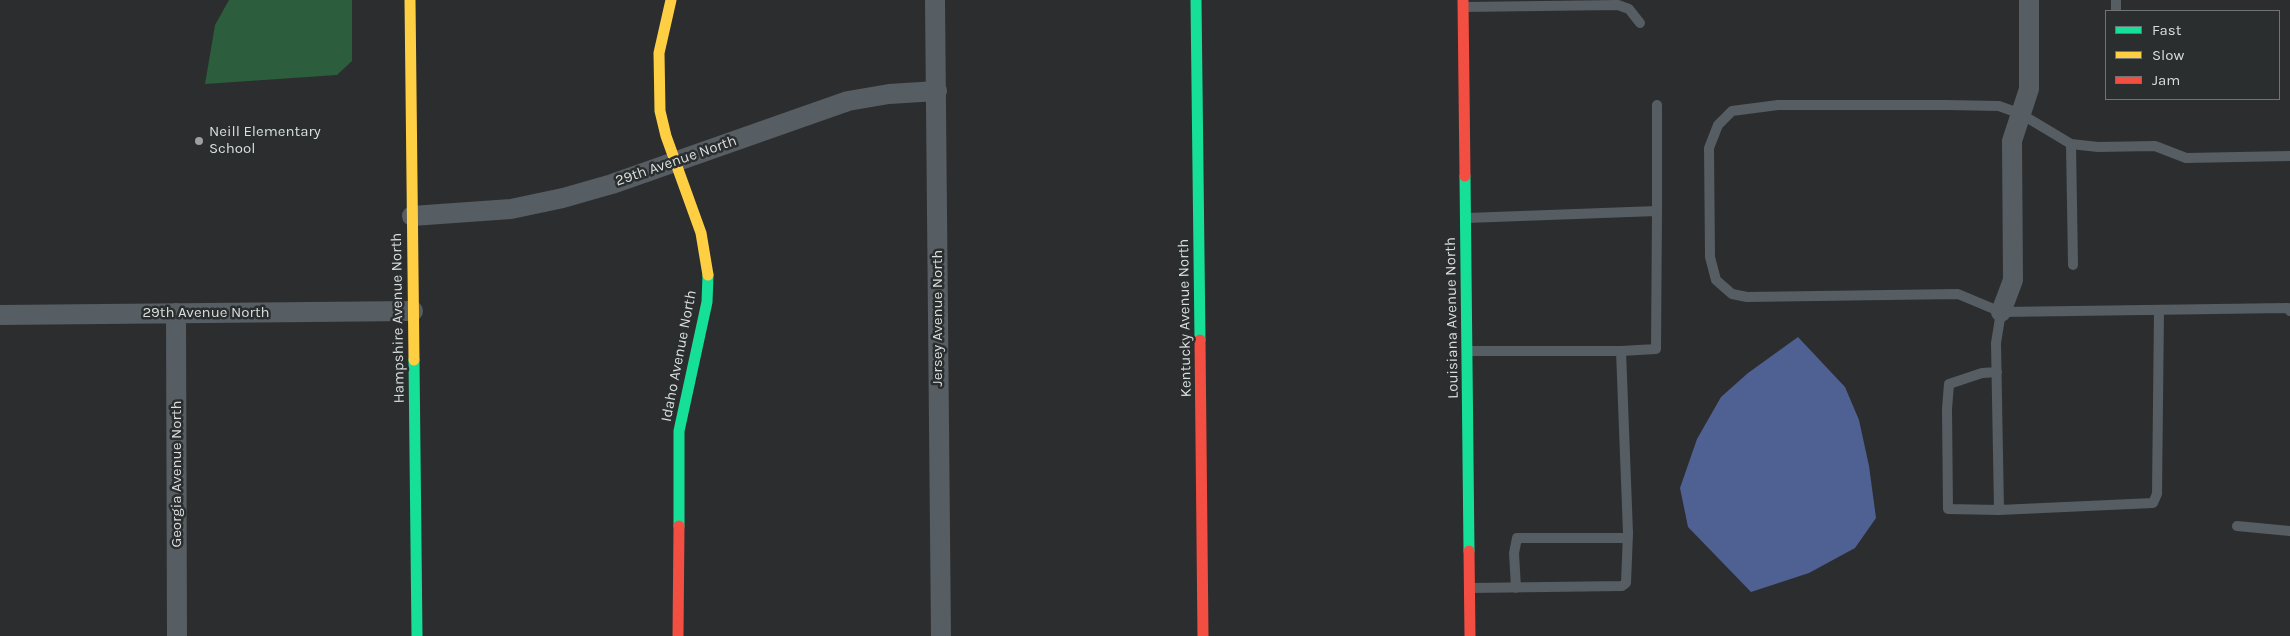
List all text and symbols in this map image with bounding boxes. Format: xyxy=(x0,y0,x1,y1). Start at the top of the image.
legend xyxy=(2105,10,2280,100)
text: Fast xyxy=(2152,21,2181,39)
text: Slow xyxy=(2152,46,2184,64)
text: Jam xyxy=(2152,71,2180,89)
place label: Neill Elementary School xyxy=(209,123,321,158)
street label: 29th Avenue North xyxy=(613,132,739,190)
marker: Neill Elementary School xyxy=(193,135,205,147)
street label: Hampshire Avenue North xyxy=(388,233,408,403)
street label: Louisiana Avenue North xyxy=(1442,237,1462,399)
street label: Kentucky Avenue North xyxy=(1175,239,1195,397)
street label: Jersey Avenue North xyxy=(929,250,947,386)
street label: Idaho Avenue North xyxy=(657,289,701,423)
street label: 29th Avenue North xyxy=(142,304,270,322)
street label: Georgia Avenue North xyxy=(168,401,186,547)

